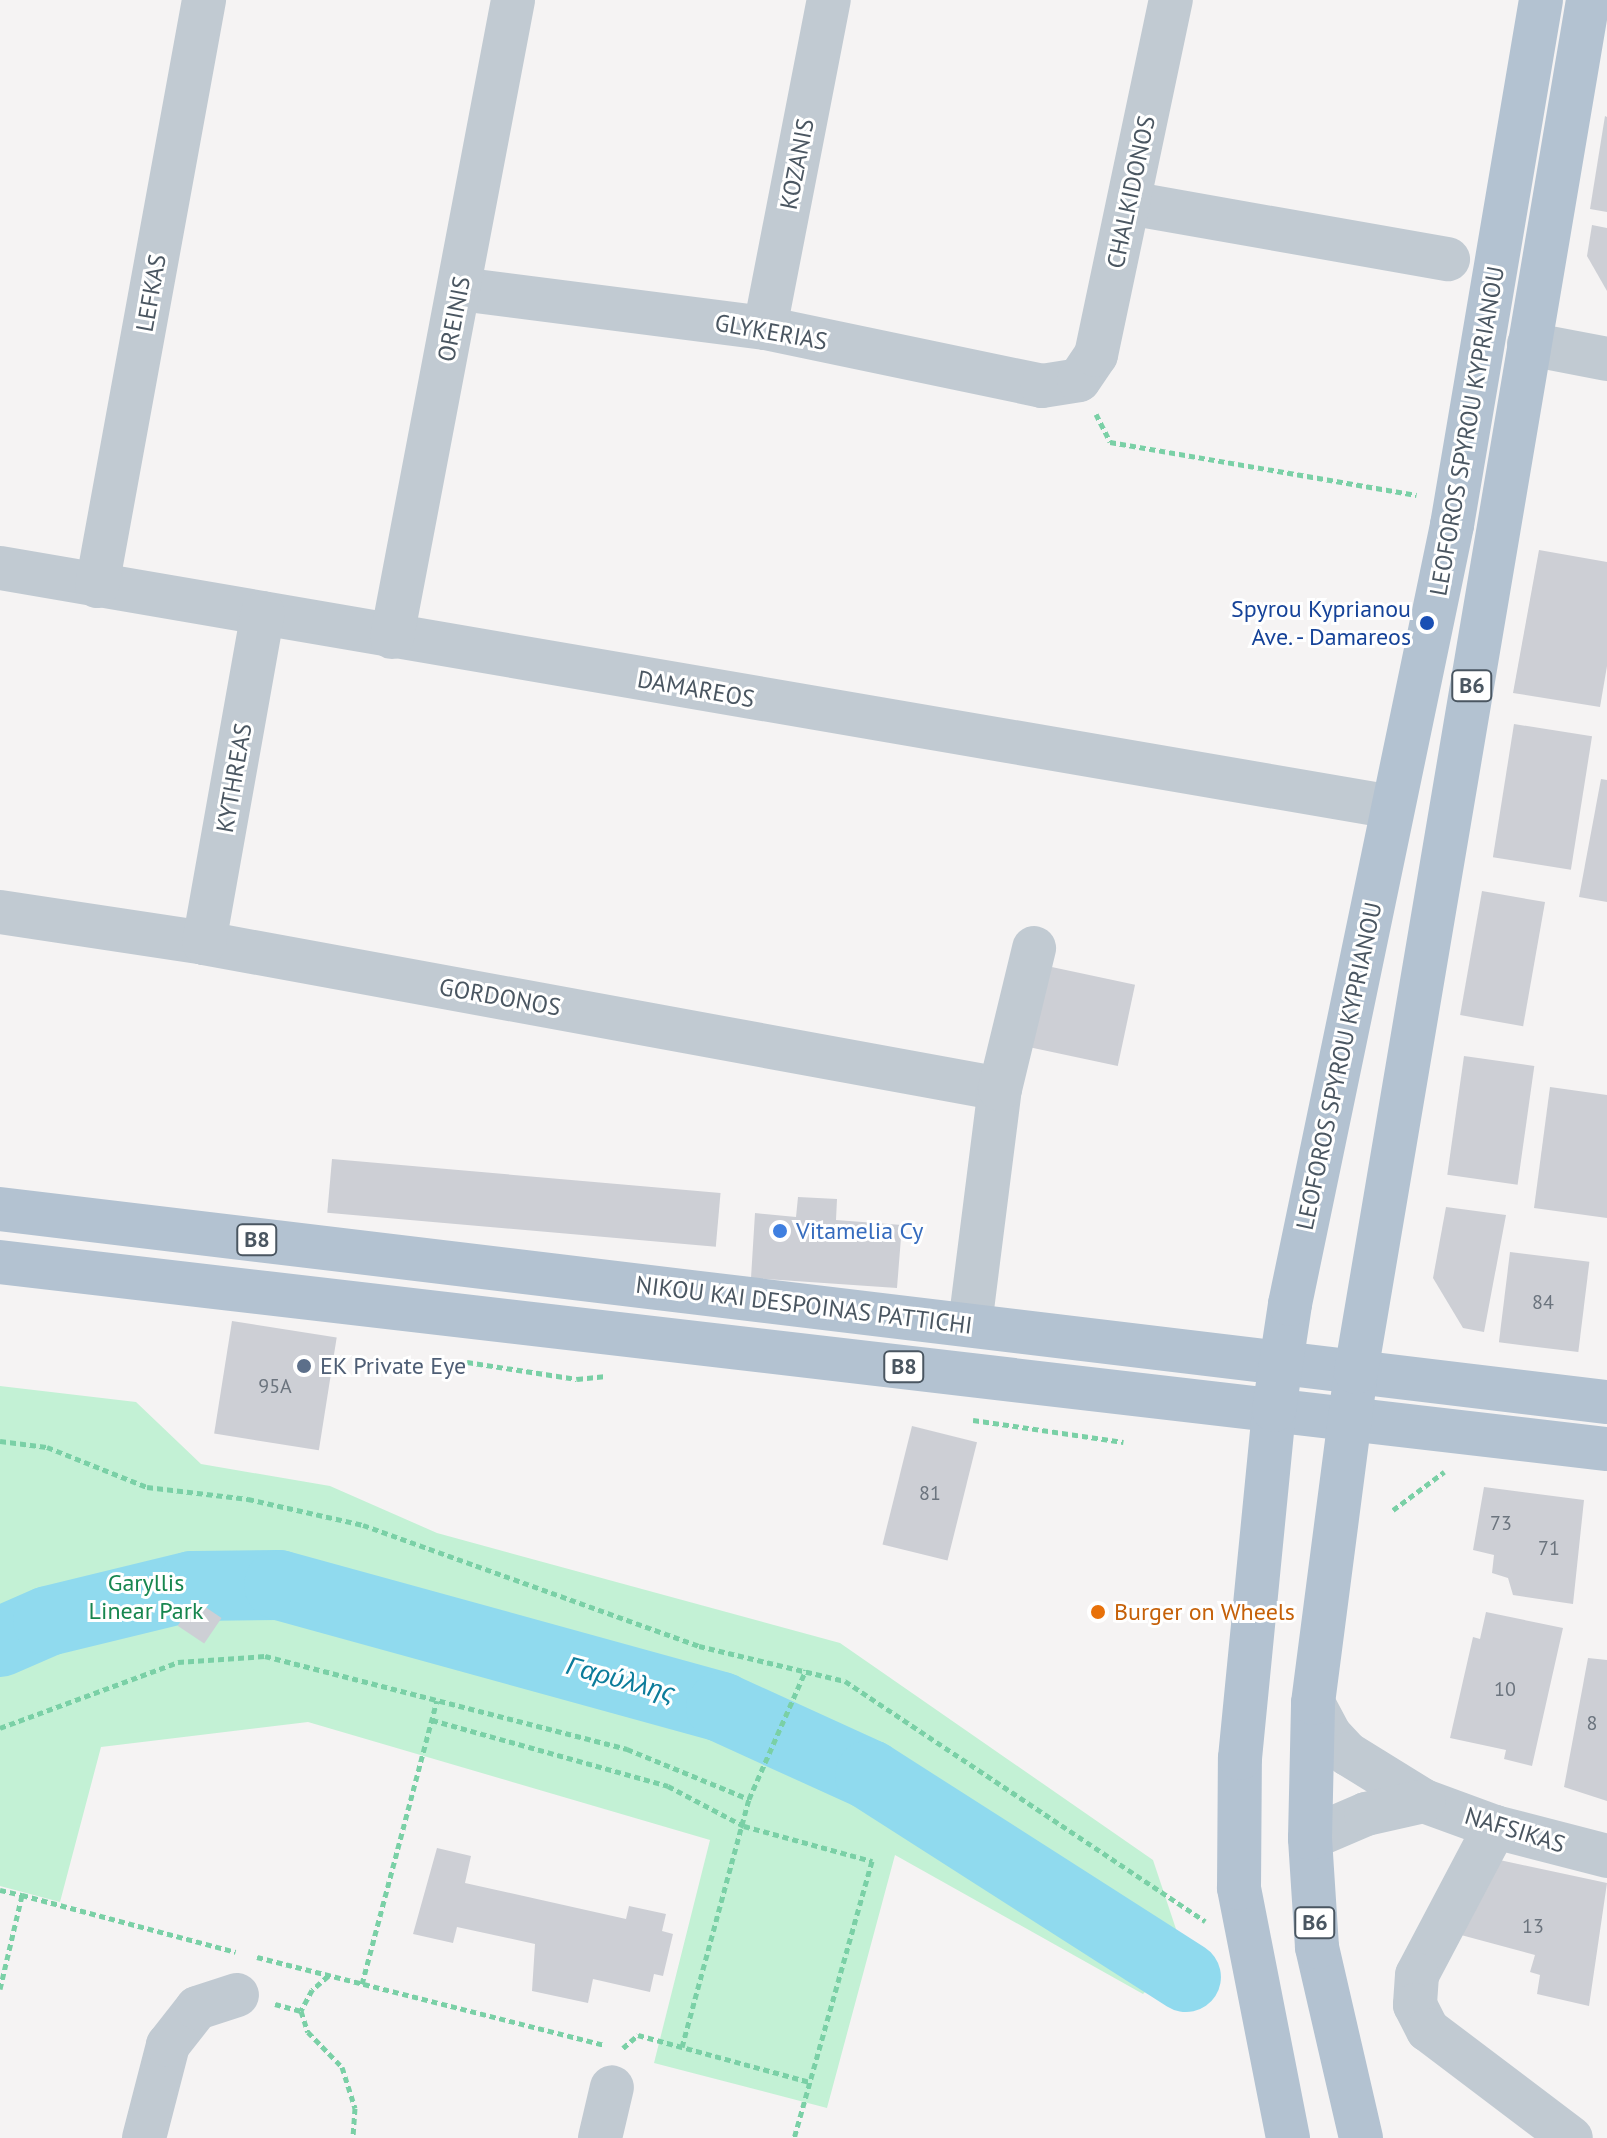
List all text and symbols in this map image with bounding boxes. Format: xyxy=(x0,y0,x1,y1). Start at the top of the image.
street label: CHALKIDONOS xyxy=(1101,113,1161,271)
street label: KOZANIS xyxy=(774,116,820,212)
street label: LEFKAS xyxy=(130,252,172,334)
street label: LEOFOROS SPYROU KYPRIANOU xyxy=(1424,264,1510,598)
street label: OREINIS xyxy=(432,274,476,364)
street label: GLYKERIAS xyxy=(713,308,829,356)
place label: Spyrou Kyprianou Ave. - Damareos xyxy=(1231,595,1411,651)
marker: Spyrou Kyprianou Ave. - Damareos xyxy=(1418,614,1436,632)
street label: DAMAREOS xyxy=(635,665,757,713)
road number: B6 xyxy=(1450,668,1494,704)
street label: KYTHREAS xyxy=(210,721,258,835)
street label: LEOFOROS SPYROU KYPRIANOU xyxy=(1290,900,1388,1232)
street label: GORDONOS xyxy=(437,972,563,1022)
place label: Vitamelia Cy xyxy=(796,1217,923,1245)
road number: B8 xyxy=(235,1222,279,1258)
marker: Vitamelia Cy xyxy=(771,1222,789,1240)
street label: NIKOU KAI DESPOINAS PATTICHI xyxy=(634,1270,974,1340)
house number: 84 xyxy=(1532,1290,1554,1314)
road number: B8 xyxy=(882,1349,926,1385)
place label: EK Private Eye xyxy=(320,1352,467,1380)
marker: EK Private Eye xyxy=(295,1357,313,1375)
house number: 95A xyxy=(258,1374,292,1398)
house number: 81 xyxy=(919,1481,941,1505)
house number: 73 xyxy=(1490,1511,1512,1535)
house number: 71 xyxy=(1538,1536,1560,1560)
park label: Garyllis Linear Park xyxy=(89,1569,203,1625)
place label: Burger on Wheels xyxy=(1114,1598,1295,1626)
marker: Burger on Wheels xyxy=(1089,1603,1107,1621)
water label: Γαρύλλης xyxy=(563,1650,679,1708)
house number: 10 xyxy=(1494,1677,1516,1701)
house number: 8 xyxy=(1587,1711,1597,1735)
street label: NAFSIKAS xyxy=(1462,1801,1568,1859)
road number: B6 xyxy=(1293,1905,1337,1941)
house number: 13 xyxy=(1522,1914,1544,1938)

